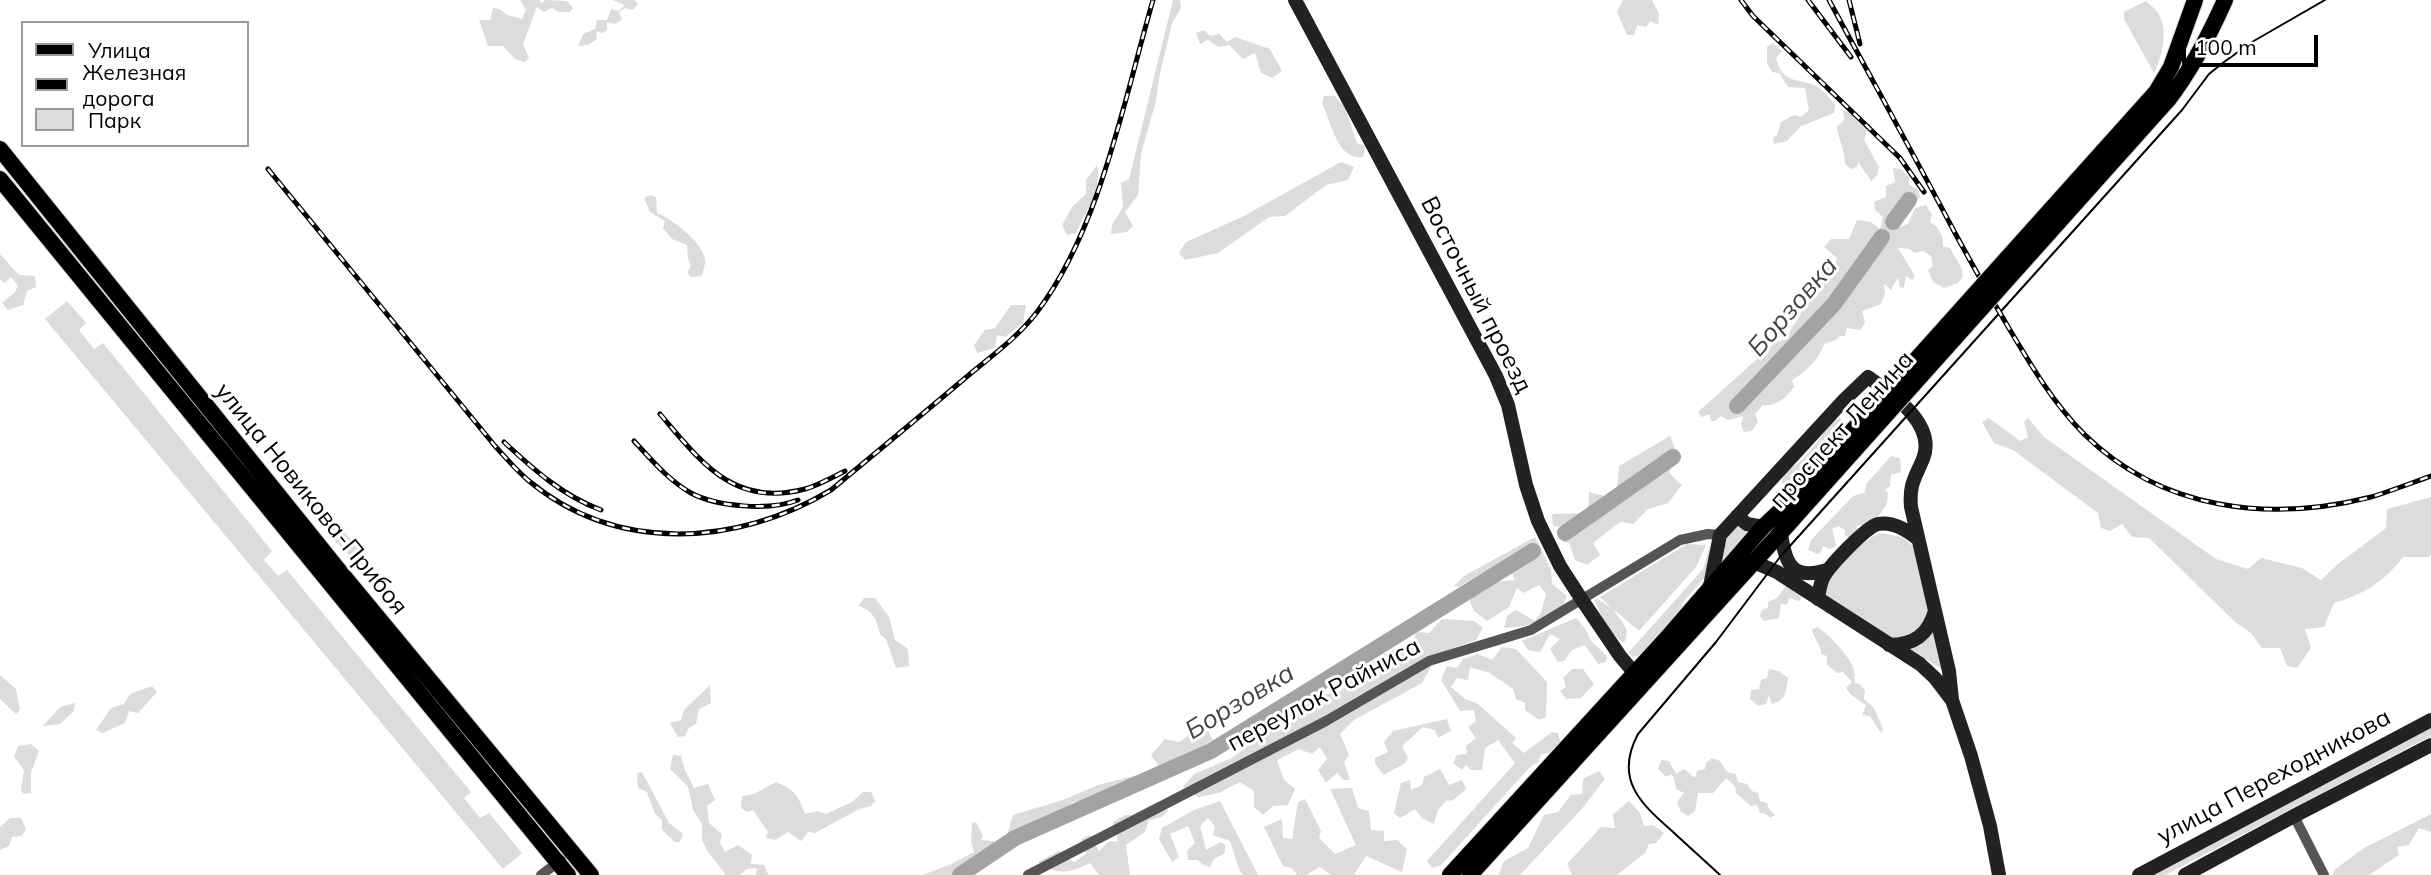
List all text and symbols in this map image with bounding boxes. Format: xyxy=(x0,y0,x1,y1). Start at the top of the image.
legend xyxy=(21,21,248,147)
scale bar xyxy=(2186,21,2322,65)
text: 100 m xyxy=(2195,34,2257,60)
text: Улица xyxy=(88,37,151,63)
text: Железная дорога xyxy=(82,59,186,111)
text: Парк xyxy=(88,107,141,133)
street label: Восточный проезд xyxy=(1414,192,1538,398)
water label: Борзовка xyxy=(1741,251,1845,363)
street label: проспект Ленина xyxy=(1764,345,1920,515)
street label: улица Новикова-Прибоя xyxy=(209,377,413,621)
street label: переулок Райниса xyxy=(1223,632,1425,758)
water label: Борзовка xyxy=(1180,657,1300,747)
street label: улица Переходникова xyxy=(2152,703,2396,851)

